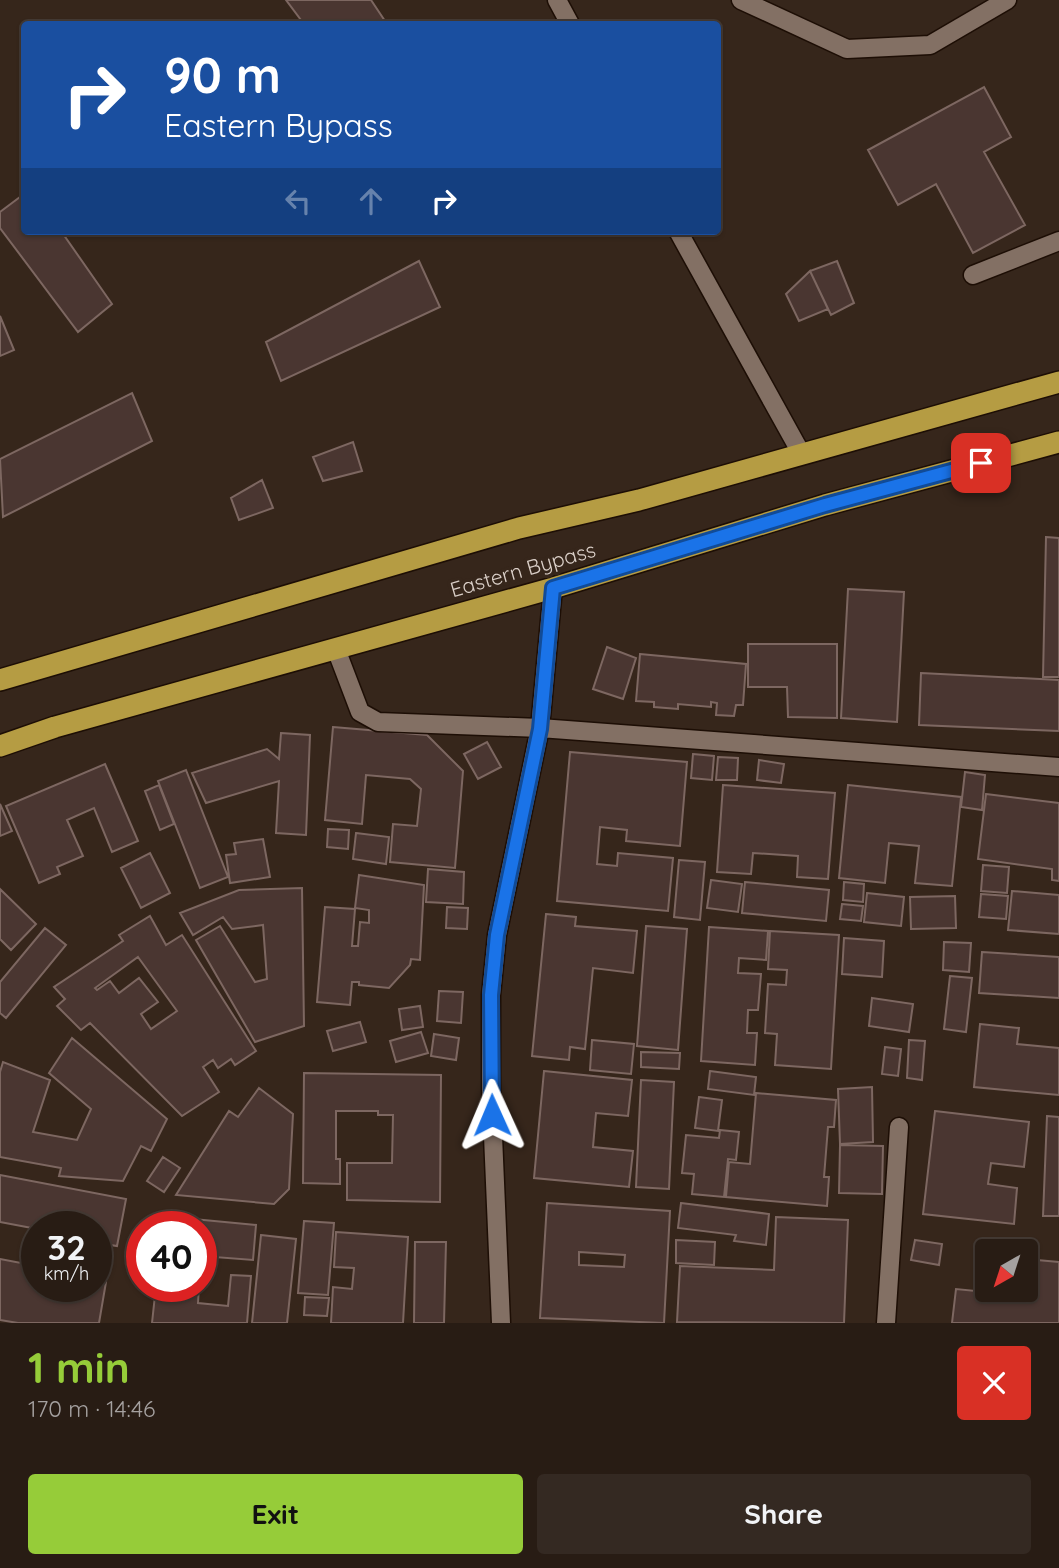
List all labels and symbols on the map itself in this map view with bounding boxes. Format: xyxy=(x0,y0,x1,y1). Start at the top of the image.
pin xyxy=(951,433,1011,493)
street label: Eastern Bypass xyxy=(447,536,598,602)
position arrow xyxy=(455,1078,529,1152)
speed limit sign: 40 xyxy=(126,1211,217,1302)
north arrow xyxy=(975,1239,1038,1302)

